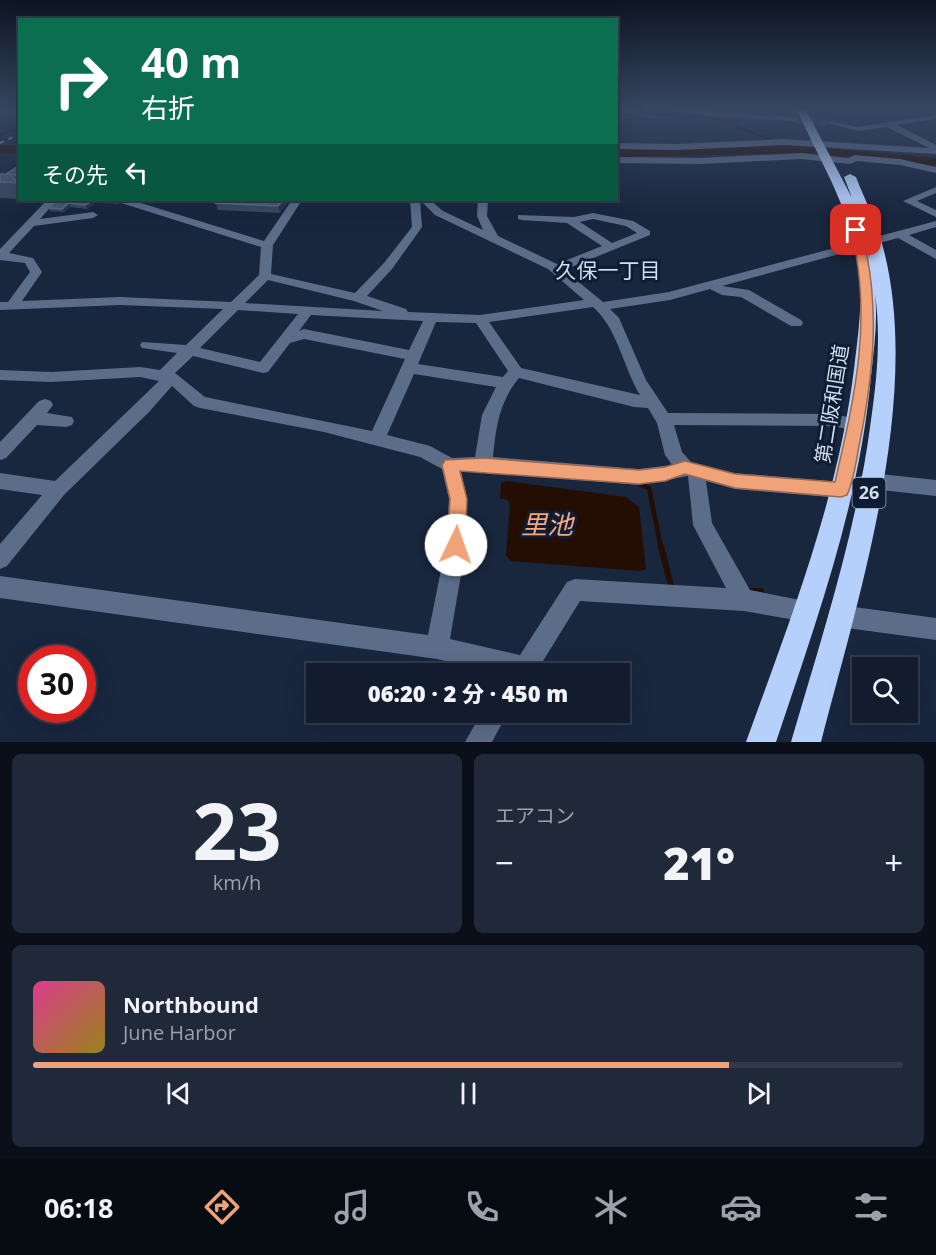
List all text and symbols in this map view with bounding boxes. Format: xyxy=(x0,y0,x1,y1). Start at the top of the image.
text: 40 m xyxy=(141,33,241,90)
icon: right xyxy=(42,42,120,120)
text: 右折 xyxy=(141,89,195,126)
icon: left xyxy=(120,156,153,189)
text: その先 xyxy=(42,159,108,189)
pin xyxy=(830,204,881,255)
icon: arrive xyxy=(839,213,872,246)
district label: 久保一丁目 xyxy=(556,256,661,284)
street label: 第二阪和国道 xyxy=(809,343,854,465)
road number: 26 xyxy=(852,478,886,508)
water label: 里池 xyxy=(521,506,576,542)
position arrow xyxy=(424,513,488,577)
speed limit sign: 30 xyxy=(18,645,96,723)
map controls xyxy=(852,657,918,723)
button: search xyxy=(852,657,918,723)
text: 06:20 · 2 分 · 450 m xyxy=(368,678,568,708)
text: 23 xyxy=(192,777,282,883)
text: エアコン xyxy=(495,802,575,829)
text: 21° xyxy=(663,832,735,893)
text: − xyxy=(495,840,514,885)
text: + xyxy=(884,840,903,885)
text: km/h xyxy=(213,869,261,896)
text: Northbound xyxy=(123,989,259,1019)
text: June Harbor xyxy=(123,1019,236,1046)
icon: previous xyxy=(162,1077,195,1110)
icon: pause xyxy=(452,1077,485,1110)
icon: next xyxy=(742,1077,775,1110)
icon: directions xyxy=(201,1186,243,1228)
icon: music xyxy=(331,1186,373,1228)
icon: phone xyxy=(461,1186,503,1228)
icon: climate xyxy=(590,1186,632,1228)
icon: car xyxy=(720,1186,762,1228)
icon: filters xyxy=(850,1186,892,1228)
text: 06:18 xyxy=(44,1189,113,1226)

